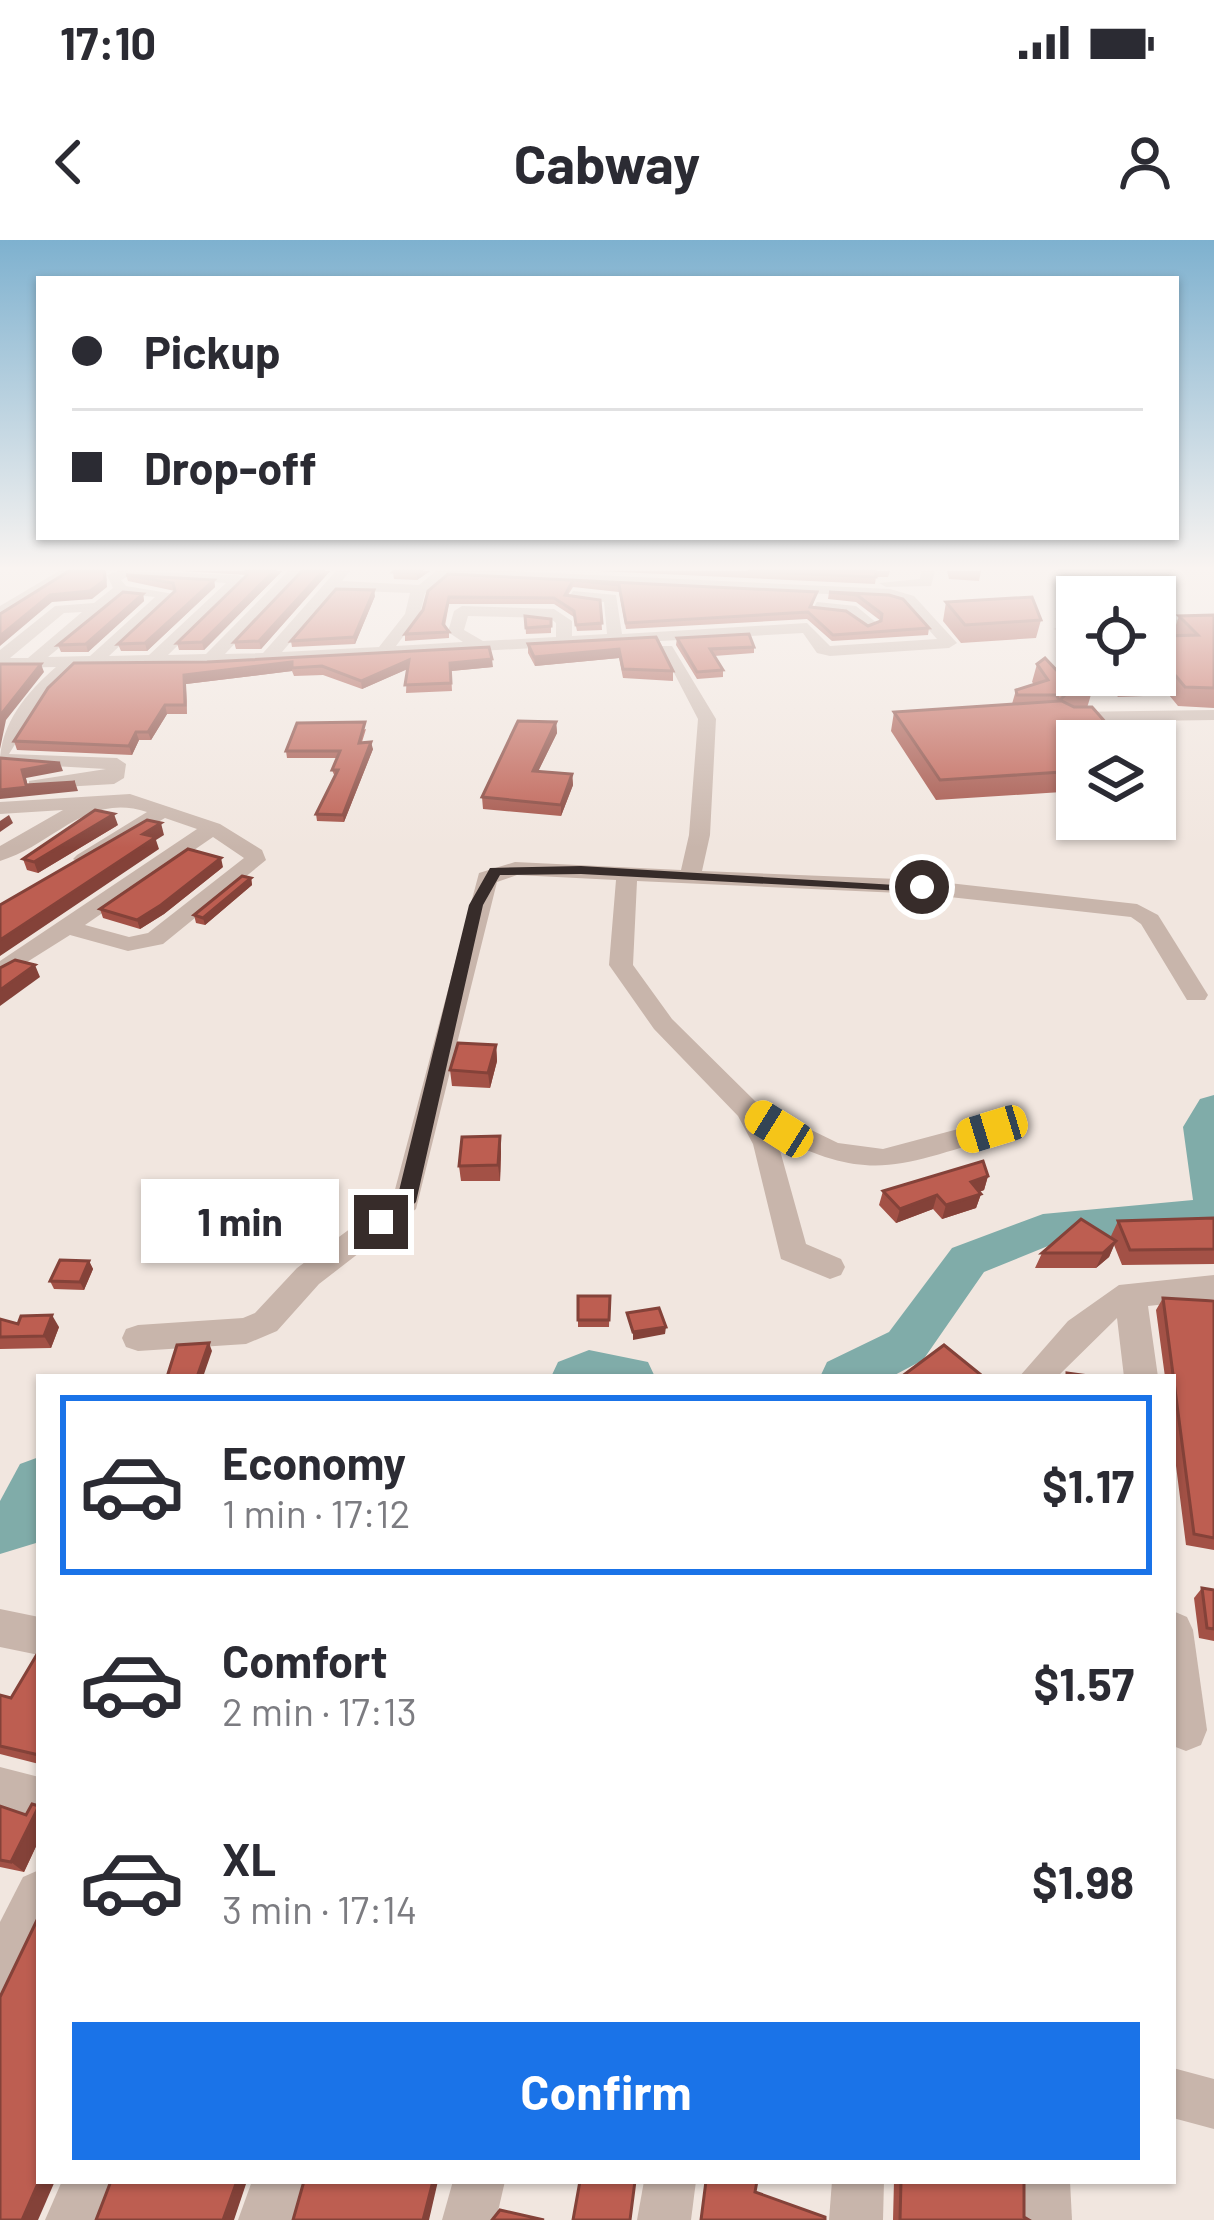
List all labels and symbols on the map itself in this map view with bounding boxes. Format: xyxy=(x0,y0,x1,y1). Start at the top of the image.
route start xyxy=(895,860,949,914)
car xyxy=(739,1095,819,1163)
car xyxy=(952,1101,1032,1157)
callout: 1 min xyxy=(141,1180,339,1264)
route end xyxy=(354,1195,408,1249)

